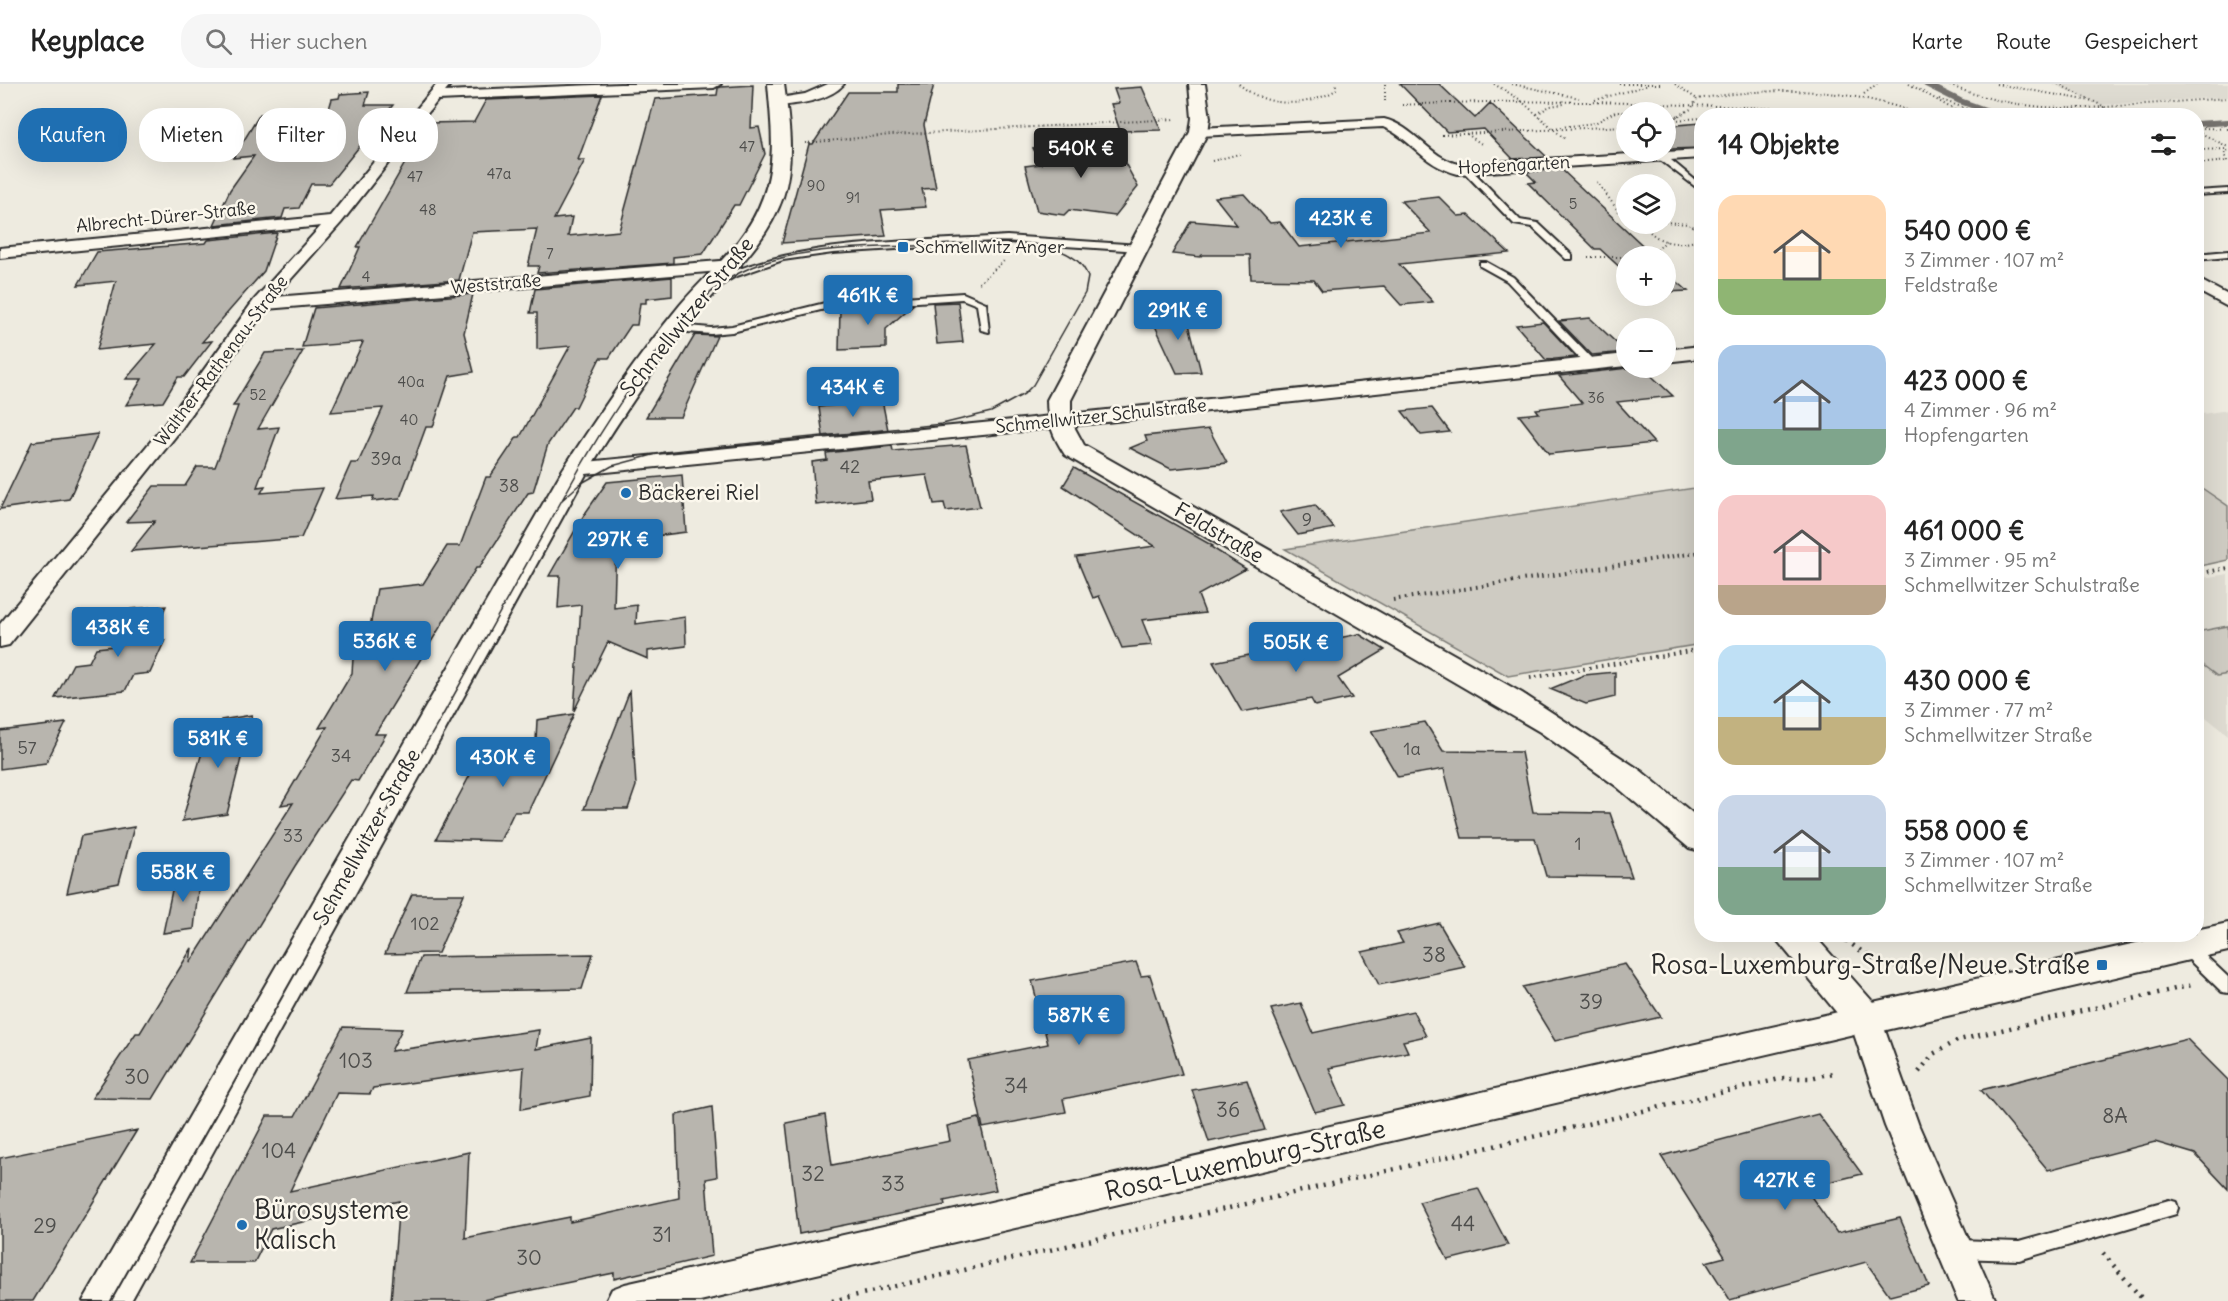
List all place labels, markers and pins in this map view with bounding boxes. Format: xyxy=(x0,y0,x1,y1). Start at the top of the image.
pin: 540K € xyxy=(1032,128,1130,179)
pin: 423K € xyxy=(1292,198,1390,249)
place label: Schmellwitz Anger xyxy=(915,235,1065,258)
marker: Schmellwitz Anger xyxy=(896,240,910,254)
pin: 461K € xyxy=(819,275,917,326)
pin: 291K € xyxy=(1129,290,1227,341)
pin: 434K € xyxy=(804,367,902,418)
place label: Bäckerei Riel xyxy=(638,479,759,506)
marker: Bäckerei Riel xyxy=(619,486,633,500)
pin: 297K € xyxy=(569,519,667,570)
pin: 438K € xyxy=(69,607,167,658)
pin: 536K € xyxy=(336,621,434,672)
pin: 505K € xyxy=(1247,622,1345,673)
pin: 581K € xyxy=(169,718,267,769)
pin: 430K € xyxy=(454,737,552,788)
pin: 558K € xyxy=(134,852,232,903)
place label: Rosa-Luxemburg-Straße/Neue Straße xyxy=(1651,948,2090,981)
marker: Rosa-Luxemburg-Straße/Neue Straße xyxy=(2095,958,2109,972)
pin: 587K € xyxy=(1030,995,1128,1046)
pin: 427K € xyxy=(1736,1160,1834,1211)
place label: Bürosysteme Kalisch xyxy=(254,1193,409,1256)
marker: Bürosysteme Kalisch xyxy=(235,1218,249,1232)

